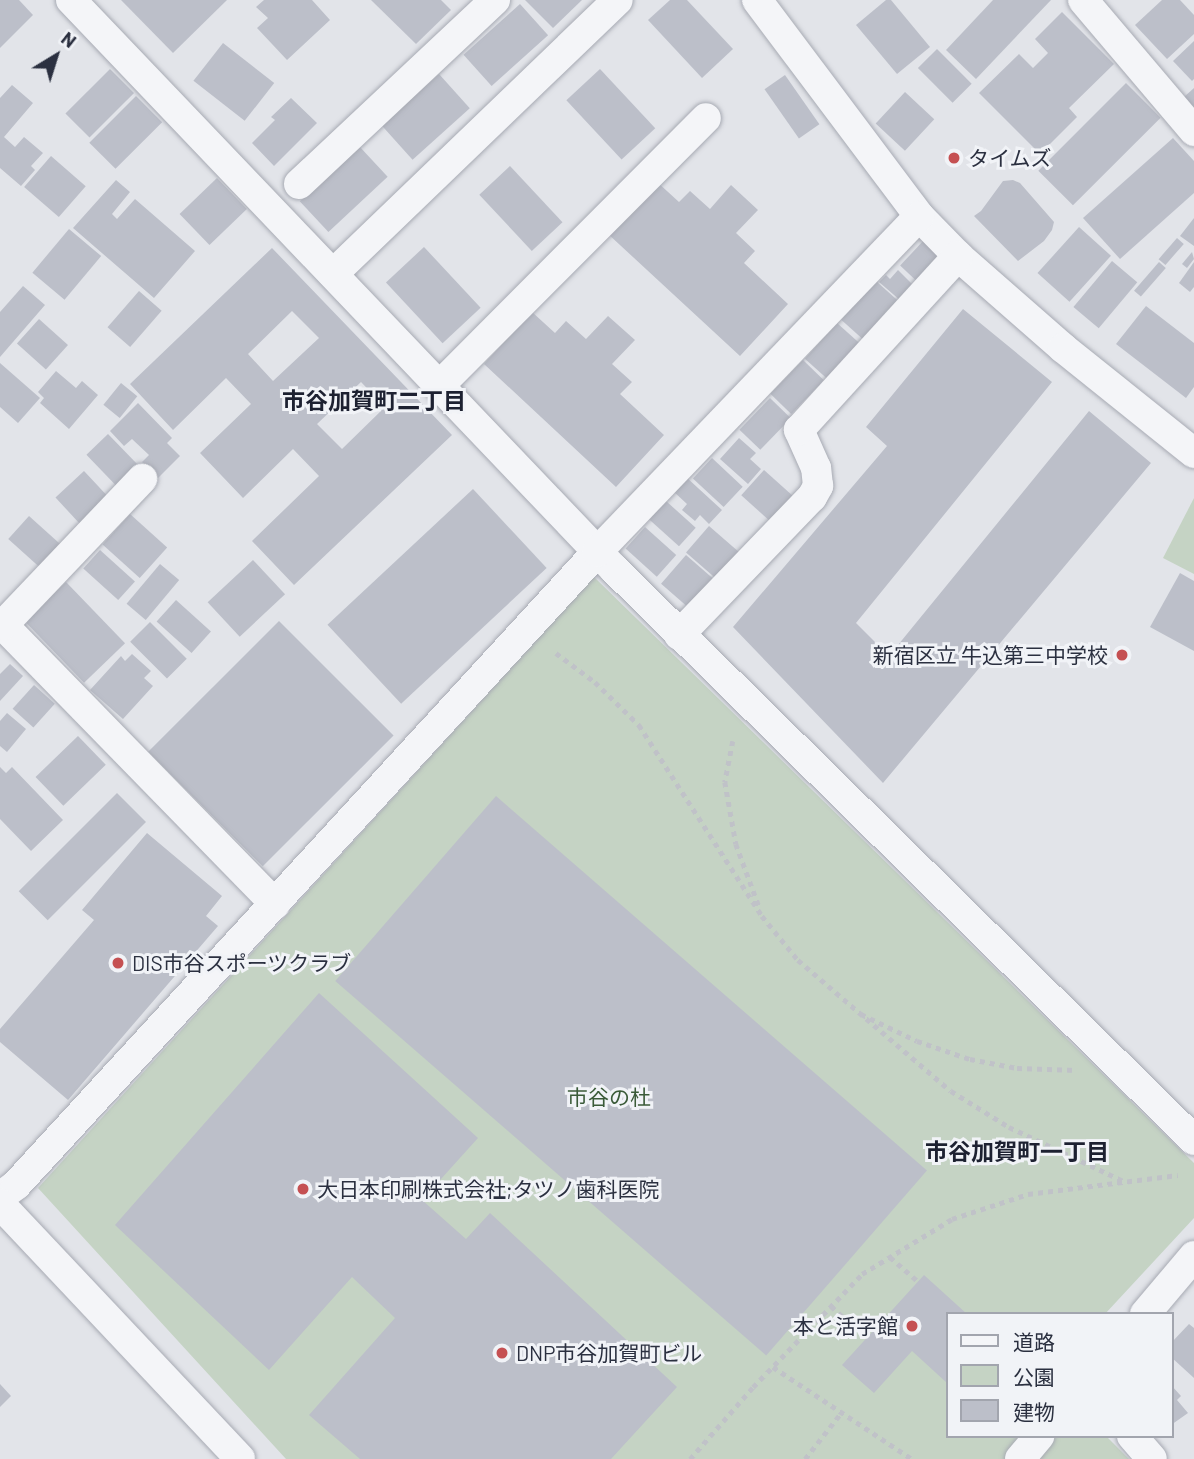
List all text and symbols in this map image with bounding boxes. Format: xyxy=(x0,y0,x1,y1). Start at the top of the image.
north arrow xyxy=(21,21,91,91)
text: N xyxy=(57,26,81,52)
place label: タイムズ xyxy=(968,145,1052,171)
marker: タイムズ xyxy=(946,150,962,166)
district label: 市谷加賀町二丁目 xyxy=(282,386,466,414)
place label: 新宿区立 牛込第三中学校 xyxy=(873,642,1108,668)
marker: 新宿区立 牛込第三中学校 xyxy=(1114,647,1130,663)
place label: DIS市谷スポーツクラブ xyxy=(132,950,352,976)
marker: DIS市谷スポーツクラブ xyxy=(110,955,126,971)
park label: 市谷の杜 xyxy=(567,1084,651,1110)
district label: 市谷加賀町一丁目 xyxy=(925,1137,1109,1165)
place label: 大日本印刷株式会社;タツノ歯科医院 xyxy=(317,1176,660,1202)
marker: 大日本印刷株式会社;タツノ歯科医院 xyxy=(295,1181,311,1197)
legend xyxy=(946,1312,1173,1438)
place label: 本と活字館 xyxy=(793,1313,898,1339)
marker: 本と活字館 xyxy=(904,1318,920,1334)
text: 道路 xyxy=(1013,1329,1055,1354)
place label: DNP市谷加賀町ビル xyxy=(516,1340,702,1366)
marker: DNP市谷加賀町ビル xyxy=(494,1345,510,1361)
text: 公園 xyxy=(1013,1364,1055,1389)
text: 建物 xyxy=(1013,1399,1055,1424)

